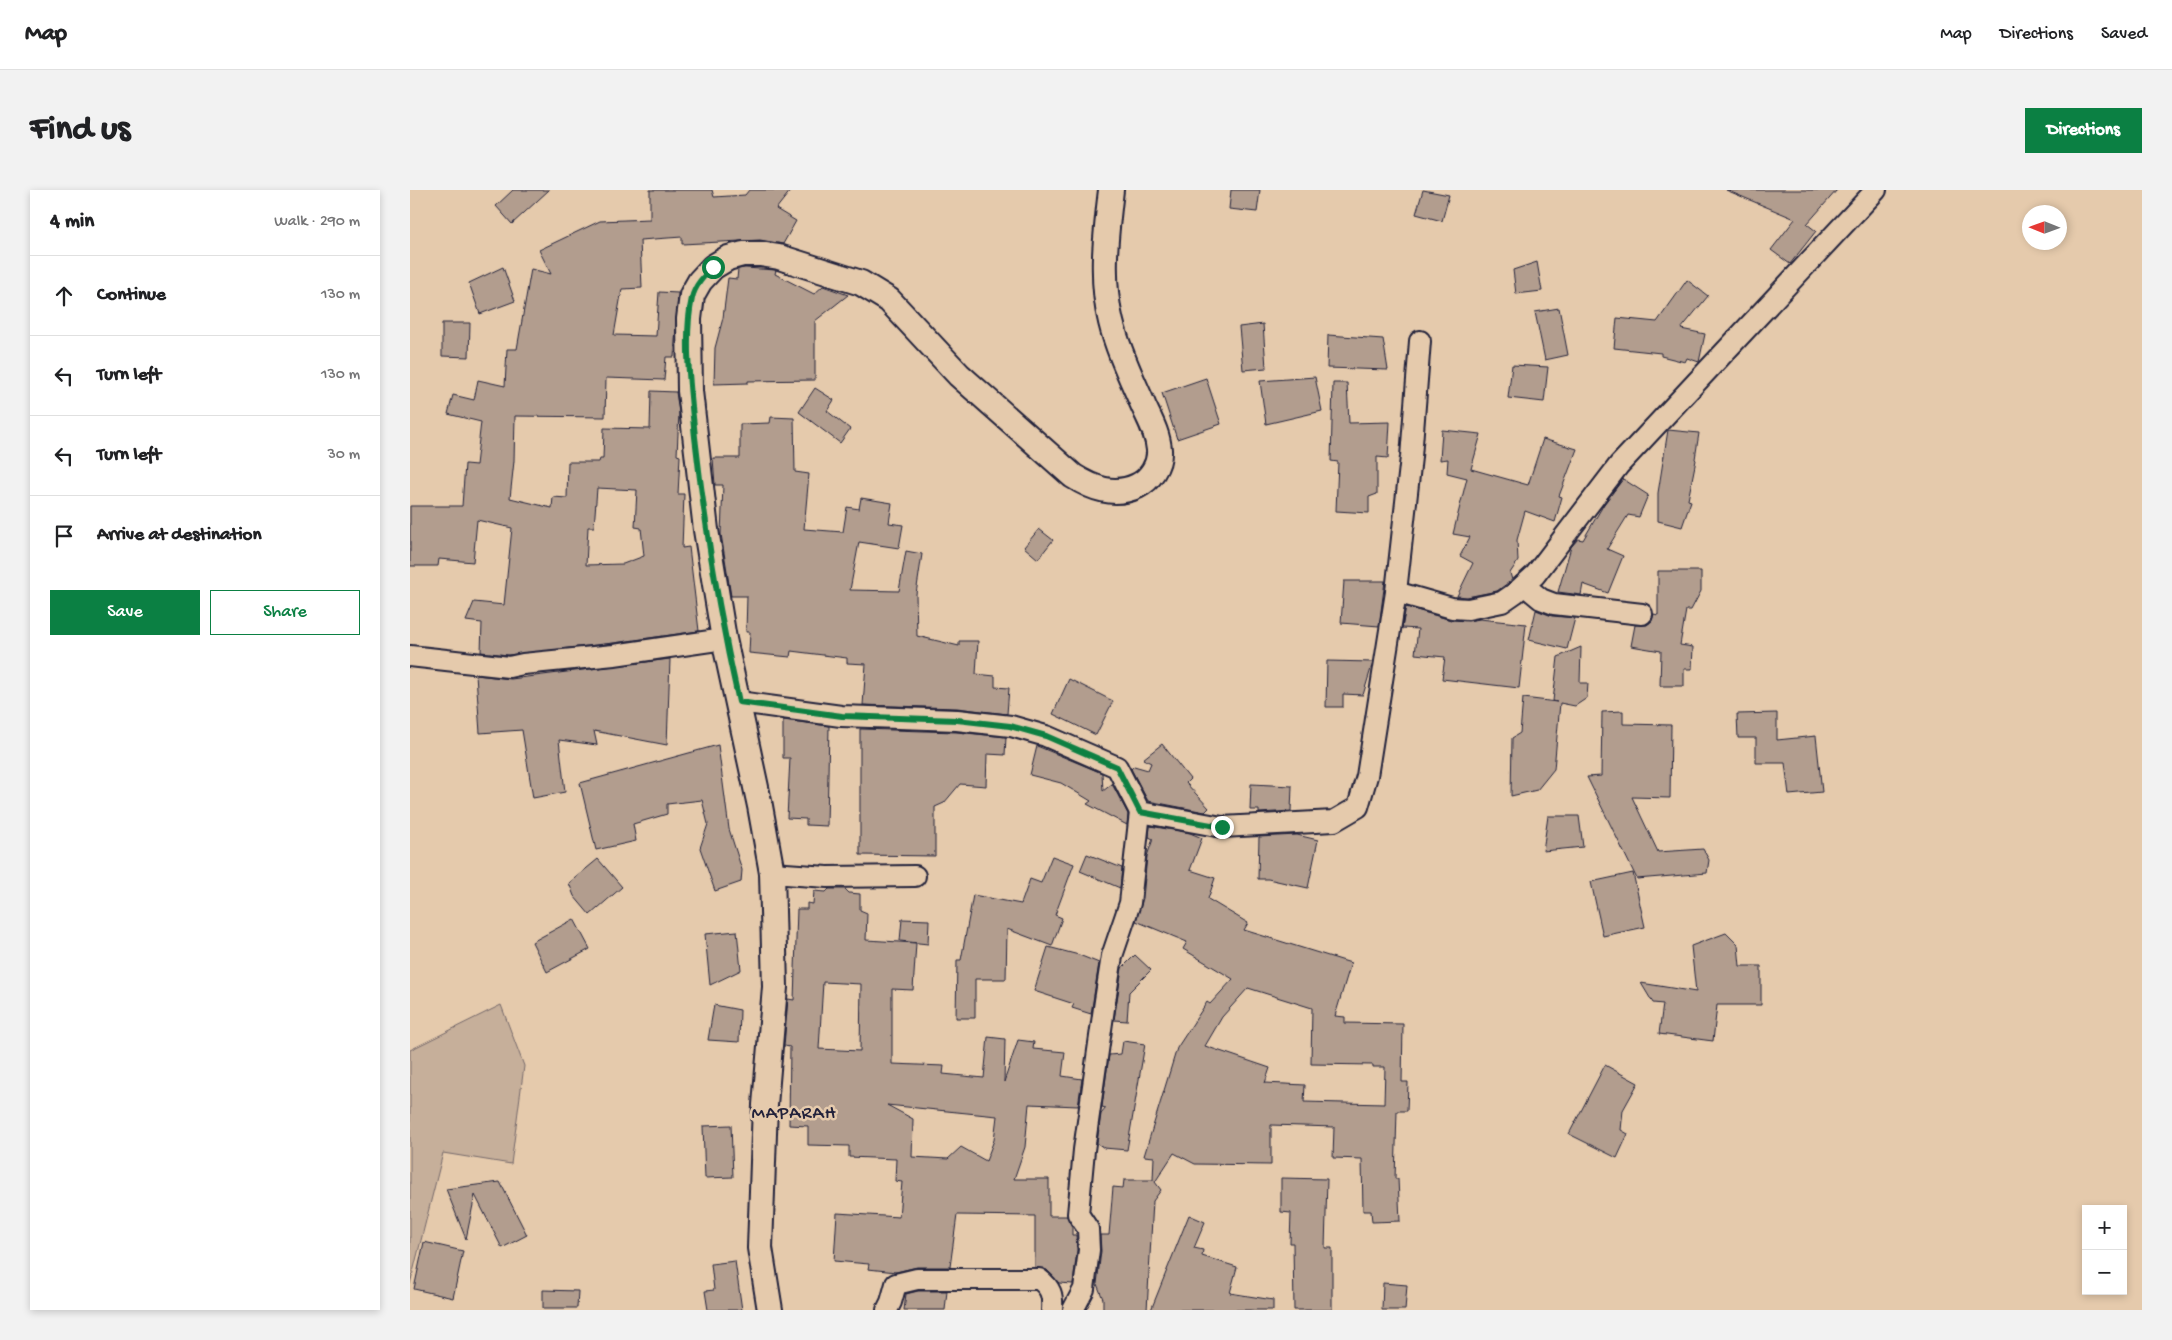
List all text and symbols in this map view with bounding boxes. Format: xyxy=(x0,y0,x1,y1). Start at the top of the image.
text: Map xyxy=(25,20,67,49)
text: Map xyxy=(1940,24,1972,45)
text: Directions xyxy=(2000,24,2073,45)
text: Saved xyxy=(2101,24,2147,45)
button: Directions xyxy=(2025,108,2142,153)
text: Find us xyxy=(30,110,130,151)
north arrow xyxy=(2022,205,2067,250)
text: 4 min xyxy=(50,210,94,235)
text: Walk · 290 m xyxy=(274,213,360,232)
route start xyxy=(702,256,725,279)
icon: ahead xyxy=(50,282,78,310)
text: Continue xyxy=(97,284,166,307)
text: 130 m xyxy=(321,286,360,305)
icon: left xyxy=(50,362,78,390)
text: Turn left xyxy=(97,364,161,387)
text: 130 m xyxy=(321,366,360,385)
icon: left xyxy=(50,442,78,470)
text: Turn left xyxy=(97,444,161,467)
text: 30 m xyxy=(327,446,360,465)
icon: arrive xyxy=(50,522,78,550)
text: Arrive at destination xyxy=(97,524,261,547)
button: Save xyxy=(50,590,200,635)
button: Share xyxy=(210,590,360,635)
route end xyxy=(1211,816,1234,839)
district label: MAPARAH xyxy=(751,1103,837,1126)
map controls xyxy=(2082,1205,2127,1295)
button: + xyxy=(2082,1205,2127,1250)
button: − xyxy=(2082,1250,2127,1295)

